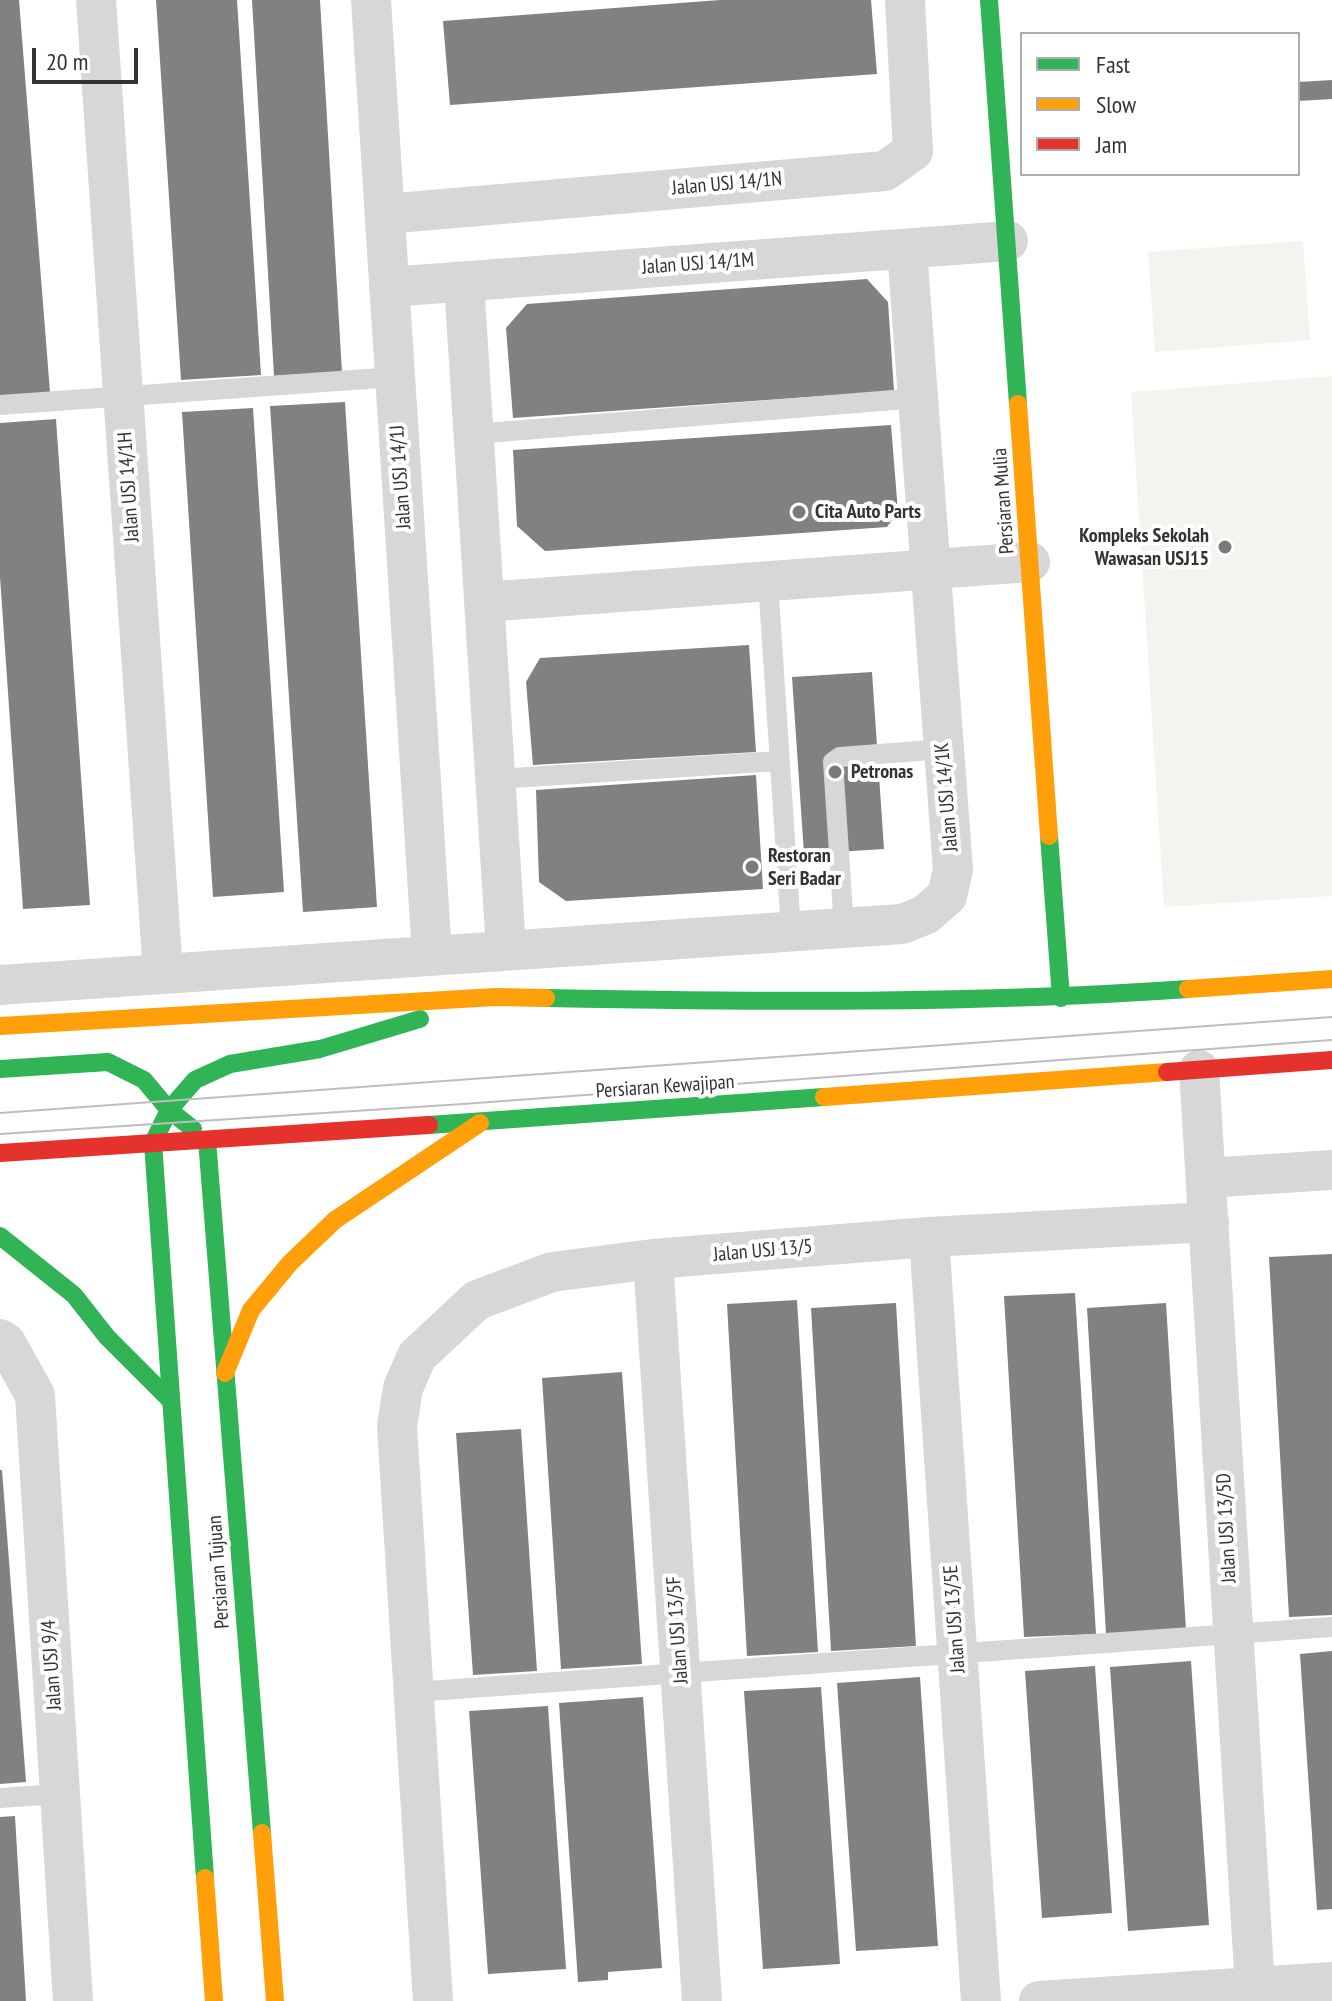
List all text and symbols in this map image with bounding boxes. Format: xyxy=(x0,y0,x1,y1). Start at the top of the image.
scale bar xyxy=(36,32,142,82)
legend xyxy=(1020,32,1300,176)
text: 20 m xyxy=(46,46,88,77)
text: Fast xyxy=(1096,49,1130,80)
text: Slow xyxy=(1096,89,1136,120)
text: Jam xyxy=(1096,129,1127,160)
street label: Jalan USJ 14/1N xyxy=(671,167,783,201)
street label: Jalan USJ 14/1M xyxy=(641,248,755,280)
street label: Jalan USJ 14/1J xyxy=(385,424,417,530)
street label: Jalan USJ 14/1H xyxy=(113,431,145,543)
street label: Persiaran Mulia xyxy=(988,447,1020,555)
place label: Cita Auto Parts xyxy=(815,500,921,524)
marker: Cita Auto Parts xyxy=(790,503,808,521)
place label: Kompleks Sekolah Wawasan USJ15 xyxy=(1079,524,1209,571)
marker: Kompleks Sekolah Wawasan USJ15 xyxy=(1216,538,1234,556)
street label: Jalan USJ 14/1K xyxy=(930,742,964,852)
place label: Petronas xyxy=(851,760,913,784)
marker: Petronas xyxy=(826,763,844,781)
place label: Restoran Seri Badar xyxy=(768,844,841,891)
marker: Restoran Seri Badar xyxy=(743,858,761,876)
street label: Persiaran Kewajipan xyxy=(595,1070,735,1104)
street label: Jalan USJ 13/5 xyxy=(712,1235,814,1267)
street label: Jalan USJ 13/5D xyxy=(1212,1472,1242,1584)
street label: Persiaran Tujuan xyxy=(203,1515,235,1629)
street label: Jalan USJ 13/5E xyxy=(939,1564,971,1674)
street label: Jalan USJ 13/5F xyxy=(662,1575,694,1685)
street label: Jalan USJ 9/4 xyxy=(37,1619,67,1711)

